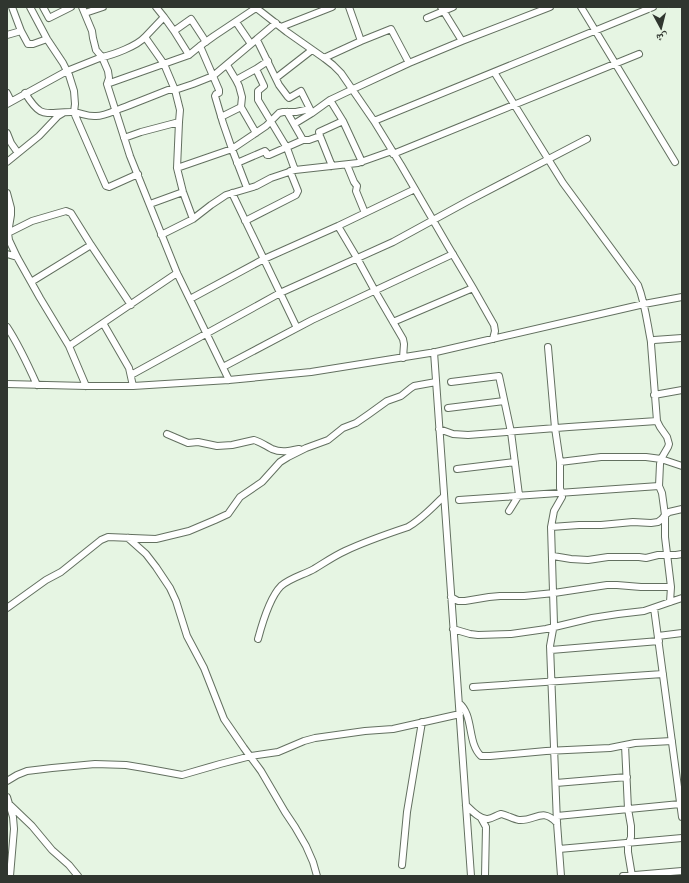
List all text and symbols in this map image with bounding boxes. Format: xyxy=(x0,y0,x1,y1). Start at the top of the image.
north arrow xyxy=(641,8,681,48)
text: ش xyxy=(655,29,669,46)

